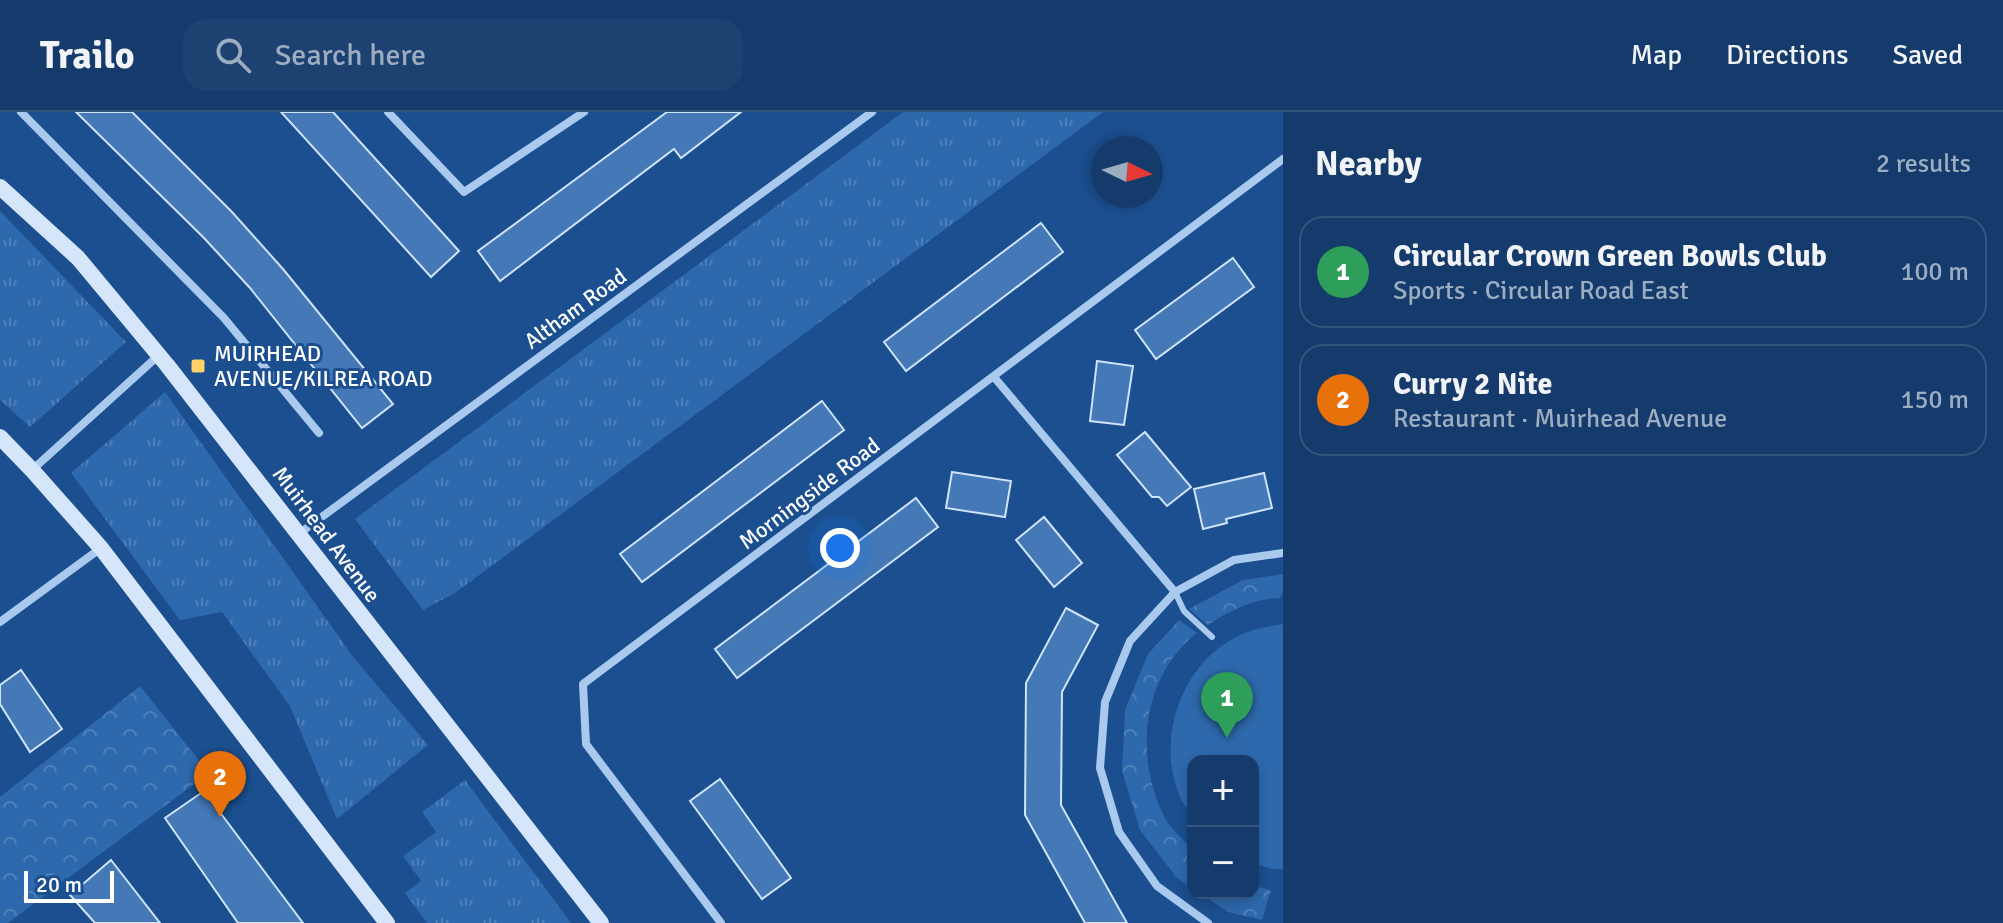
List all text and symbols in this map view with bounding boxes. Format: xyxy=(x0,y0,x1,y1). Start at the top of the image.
search box xyxy=(183,19,743,91)
text: Trailo xyxy=(40,32,135,79)
icon: search xyxy=(211,33,255,77)
text: Search here xyxy=(275,37,426,74)
text: Map xyxy=(1630,38,1682,72)
text: Directions xyxy=(1726,38,1848,72)
text: Saved xyxy=(1892,38,1963,72)
north arrow xyxy=(1091,136,1163,208)
text: Nearby xyxy=(1315,143,1422,185)
text: 2 results xyxy=(1876,148,1971,180)
text: Circular Crown Green Bowls Club xyxy=(1393,238,1827,275)
text: 1 xyxy=(1336,256,1350,288)
text: 100 m xyxy=(1900,256,1969,288)
street label: Altham Road xyxy=(519,262,632,354)
text: Sports · Circular Road East xyxy=(1393,275,1689,307)
place label: MUIRHEAD AVENUE/KILREA ROAD xyxy=(214,340,432,392)
marker: MUIRHEAD AVENUE/KILREA ROAD xyxy=(189,357,207,375)
text: Curry 2 Nite xyxy=(1393,366,1552,403)
text: 2 xyxy=(1336,384,1350,416)
text: 150 m xyxy=(1900,384,1969,416)
text: Restaurant · Muirhead Avenue xyxy=(1393,403,1727,435)
street label: Morningside Road xyxy=(734,432,885,555)
street label: Muirhead Avenue xyxy=(267,461,386,608)
your location xyxy=(820,528,860,568)
pin: 1 xyxy=(1201,672,1253,738)
pin: 2 xyxy=(194,751,246,817)
map controls xyxy=(1187,755,1259,899)
button: + xyxy=(1187,755,1259,827)
button: − xyxy=(1187,827,1259,899)
scale bar xyxy=(24,867,114,903)
text: 20 m xyxy=(36,871,82,898)

